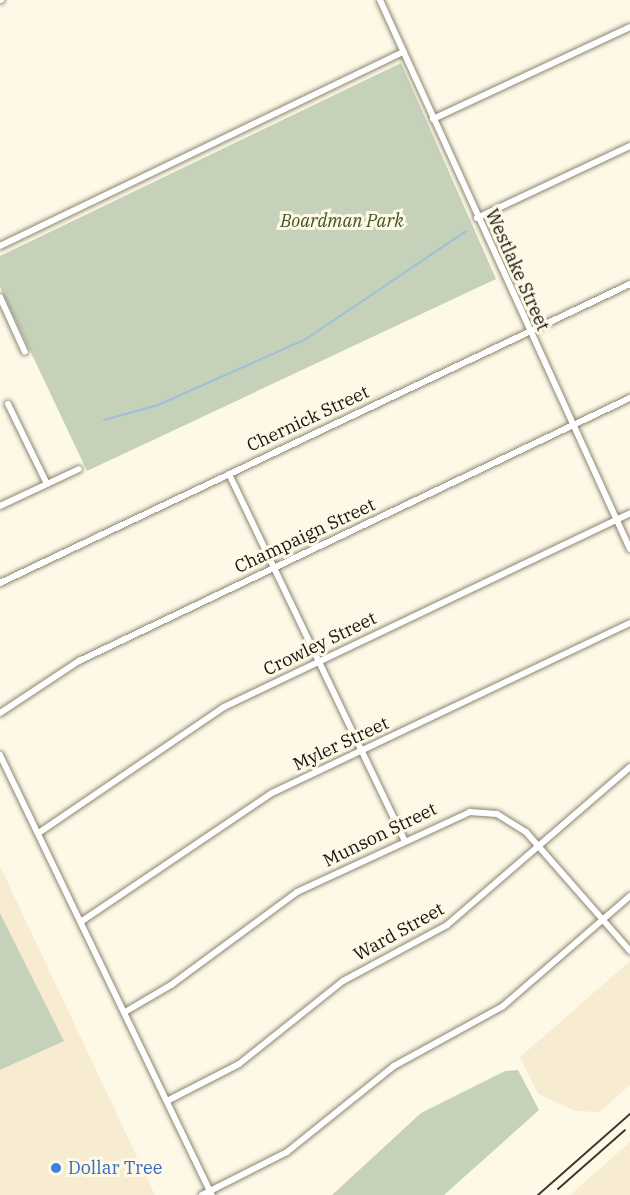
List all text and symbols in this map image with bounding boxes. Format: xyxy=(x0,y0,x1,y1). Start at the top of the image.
street label: Westlake Street xyxy=(480,206,554,334)
park label: Boardman Park xyxy=(280,210,404,232)
street label: Chernick Street xyxy=(244,381,372,457)
street label: Champaign Street xyxy=(231,494,379,578)
street label: Crowley Street xyxy=(260,607,380,681)
street label: Myler Street xyxy=(290,712,392,776)
street label: Munson Street xyxy=(320,798,440,872)
street label: Ward Street xyxy=(350,898,448,966)
place label: Dollar Tree xyxy=(68,1157,162,1179)
marker: Dollar Tree xyxy=(49,1161,63,1175)

